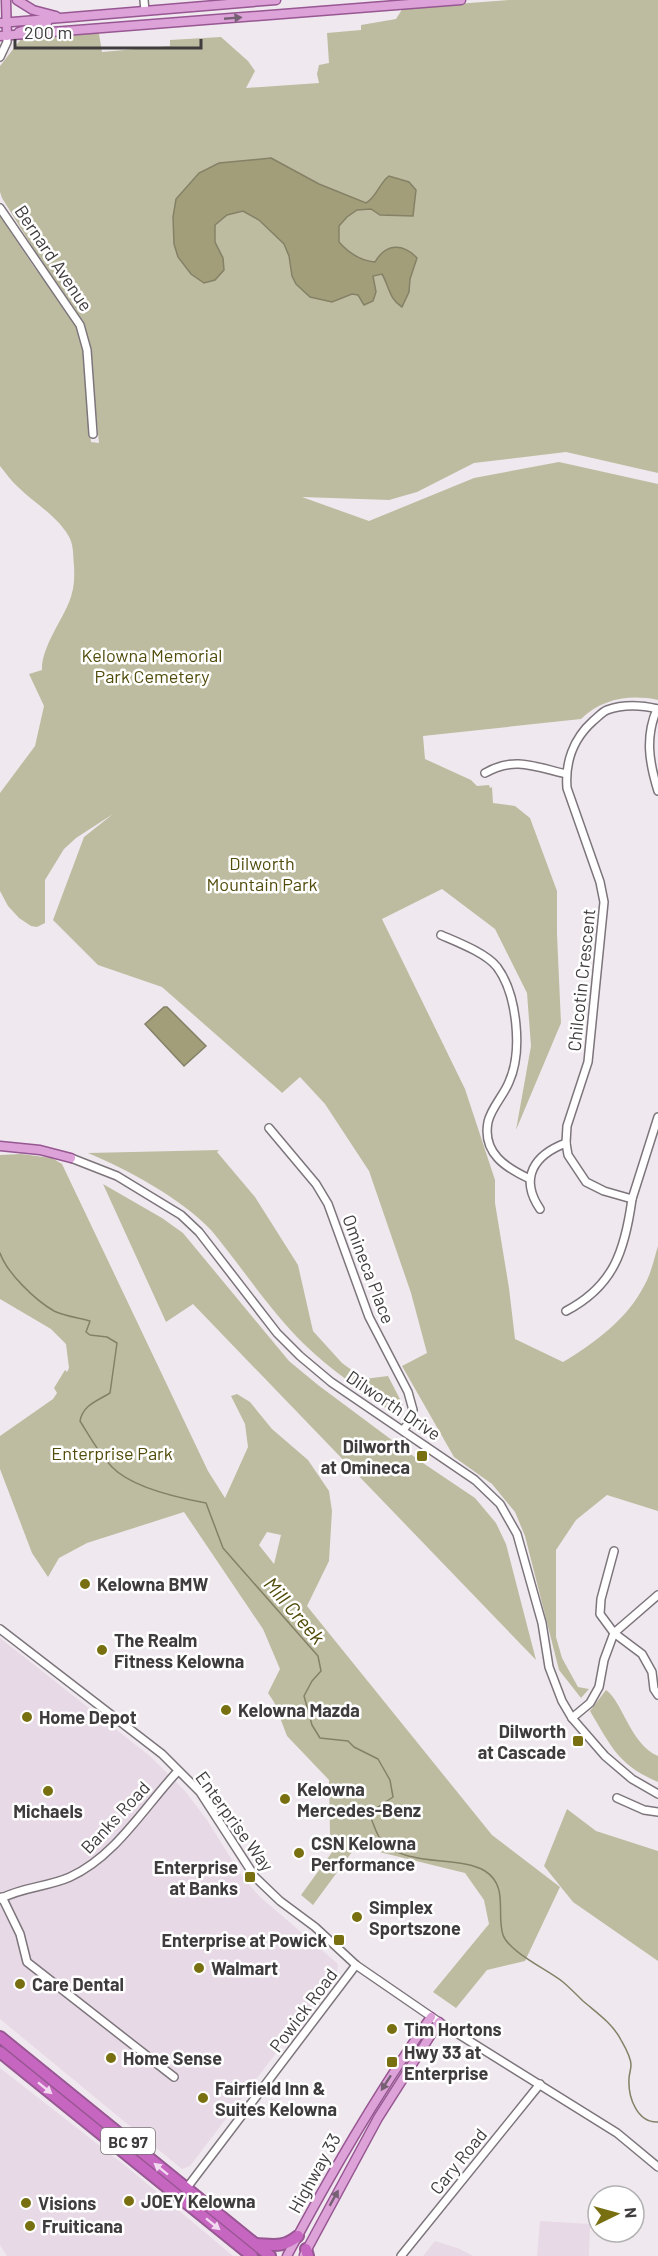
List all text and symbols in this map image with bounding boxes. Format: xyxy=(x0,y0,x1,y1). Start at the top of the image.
scale bar xyxy=(15,12,201,50)
one-way arrow xyxy=(224,14,243,23)
text: 200 m xyxy=(24,21,72,43)
street label: Bernard Avenue xyxy=(10,201,98,315)
park label: Kelowna Memorial Park Cemetery xyxy=(82,644,222,687)
park label: Dilworth Mountain Park xyxy=(206,852,318,895)
street label: Chilcotin Crescent xyxy=(563,908,599,1052)
street label: Omineca Place xyxy=(338,1211,400,1327)
street label: Dilworth Drive xyxy=(343,1365,445,1445)
place label: Dilworth at Omineca xyxy=(321,1435,410,1478)
park label: Enterprise Park xyxy=(51,1442,173,1464)
marker: Dilworth at Omineca xyxy=(415,1449,429,1463)
water label: Mill Creek xyxy=(259,1572,331,1649)
place label: Kelowna BMW xyxy=(97,1573,208,1595)
marker: Kelowna BMW xyxy=(78,1577,92,1591)
place label: The Realm Fitness Kelowna xyxy=(114,1629,244,1672)
marker: The Realm Fitness Kelowna xyxy=(95,1643,109,1657)
place label: Kelowna Mazda xyxy=(238,1699,360,1721)
marker: Kelowna Mazda xyxy=(219,1703,233,1717)
place label: Home Depot xyxy=(39,1706,137,1728)
marker: Home Depot xyxy=(20,1710,34,1724)
place label: Dilworth at Cascade xyxy=(478,1720,566,1763)
marker: Dilworth at Cascade xyxy=(571,1734,585,1748)
street label: Enterprise Way xyxy=(191,1767,279,1875)
street label: Banks Road xyxy=(76,1776,154,1858)
place label: Kelowna Mercedes-Benz xyxy=(297,1778,421,1821)
marker: Michaels xyxy=(41,1784,55,1798)
marker: Kelowna Mercedes-Benz xyxy=(278,1792,292,1806)
place label: Michaels xyxy=(13,1800,83,1822)
place label: CSN Kelowna Performance xyxy=(311,1832,416,1875)
marker: CSN Kelowna Performance xyxy=(292,1846,306,1860)
place label: Enterprise at Banks xyxy=(154,1856,238,1899)
marker: Enterprise at Banks xyxy=(243,1870,257,1884)
place label: Simplex Sportszone xyxy=(369,1896,461,1939)
marker: Simplex Sportszone xyxy=(350,1910,364,1924)
place label: Enterprise at Powick xyxy=(162,1929,327,1951)
marker: Enterprise at Powick xyxy=(332,1933,346,1947)
place label: Walmart xyxy=(211,1957,278,1979)
marker: Walmart xyxy=(192,1961,206,1975)
street label: Powick Road xyxy=(264,1964,342,2056)
place label: Care Dental xyxy=(32,1973,124,1995)
marker: Care Dental xyxy=(13,1977,27,1991)
place label: Tim Hortons xyxy=(404,2018,502,2040)
marker: Tim Hortons xyxy=(385,2022,399,2036)
place label: Hwy 33 at Enterprise xyxy=(404,2041,489,2084)
place label: Home Sense xyxy=(123,2047,222,2069)
marker: Home Sense xyxy=(104,2051,118,2065)
marker: Hwy 33 at Enterprise xyxy=(385,2055,399,2069)
one-way arrow xyxy=(381,2074,392,2091)
place label: Fairfield Inn & Suites Kelowna xyxy=(215,2077,337,2120)
one-way arrow xyxy=(38,2082,53,2094)
marker: Fairfield Inn & Suites Kelowna xyxy=(196,2091,210,2105)
street label: Cary Road xyxy=(425,2123,491,2199)
road number: BC 97 xyxy=(101,2128,155,2154)
street label: Highway 33 xyxy=(283,2129,345,2217)
one-way arrow xyxy=(154,2163,169,2175)
north arrow xyxy=(586,2184,646,2244)
one-way arrow xyxy=(329,2189,339,2206)
place label: JOEY Kelowna xyxy=(141,2190,256,2212)
place label: Visions xyxy=(38,2192,96,2214)
marker: JOEY Kelowna xyxy=(122,2194,136,2208)
marker: Visions xyxy=(19,2196,33,2210)
text: N xyxy=(622,2207,641,2219)
place label: Fruiticana xyxy=(42,2215,123,2237)
one-way arrow xyxy=(205,2218,221,2231)
marker: Fruiticana xyxy=(23,2219,37,2233)

